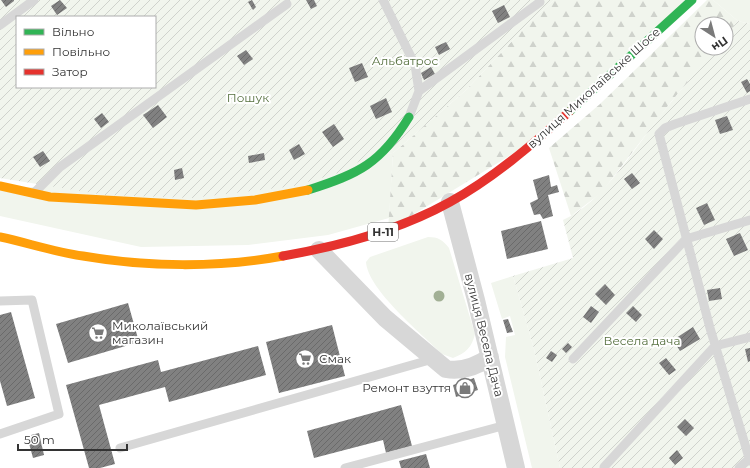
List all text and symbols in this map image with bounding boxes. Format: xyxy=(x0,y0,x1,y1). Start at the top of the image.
legend xyxy=(16,16,156,88)
north arrow xyxy=(694,16,734,56)
text: Вільно xyxy=(52,24,95,39)
street label: вулиця Миколаївське Шосе xyxy=(524,24,663,151)
text: Пн xyxy=(709,34,731,55)
text: Повільно xyxy=(52,44,111,59)
park label: Альбатрос xyxy=(372,53,438,68)
text: Затор xyxy=(52,64,88,79)
park label: Пошук xyxy=(227,90,269,105)
road number: Н-11 xyxy=(368,223,398,241)
street label: вулиця Весела Дача xyxy=(462,271,507,398)
place label: Миколаївський магазин xyxy=(112,318,208,347)
supermarket icon: Миколаївський магазин xyxy=(87,322,109,344)
park label: Весела дача xyxy=(603,333,681,348)
supermarket icon: Смак xyxy=(294,348,316,370)
place label: Смак xyxy=(319,351,351,366)
shop icon: Ремонт взуття xyxy=(454,377,476,399)
place label: Ремонт взуття xyxy=(362,380,451,395)
scale bar xyxy=(18,426,127,452)
text: 50 m xyxy=(24,432,55,447)

